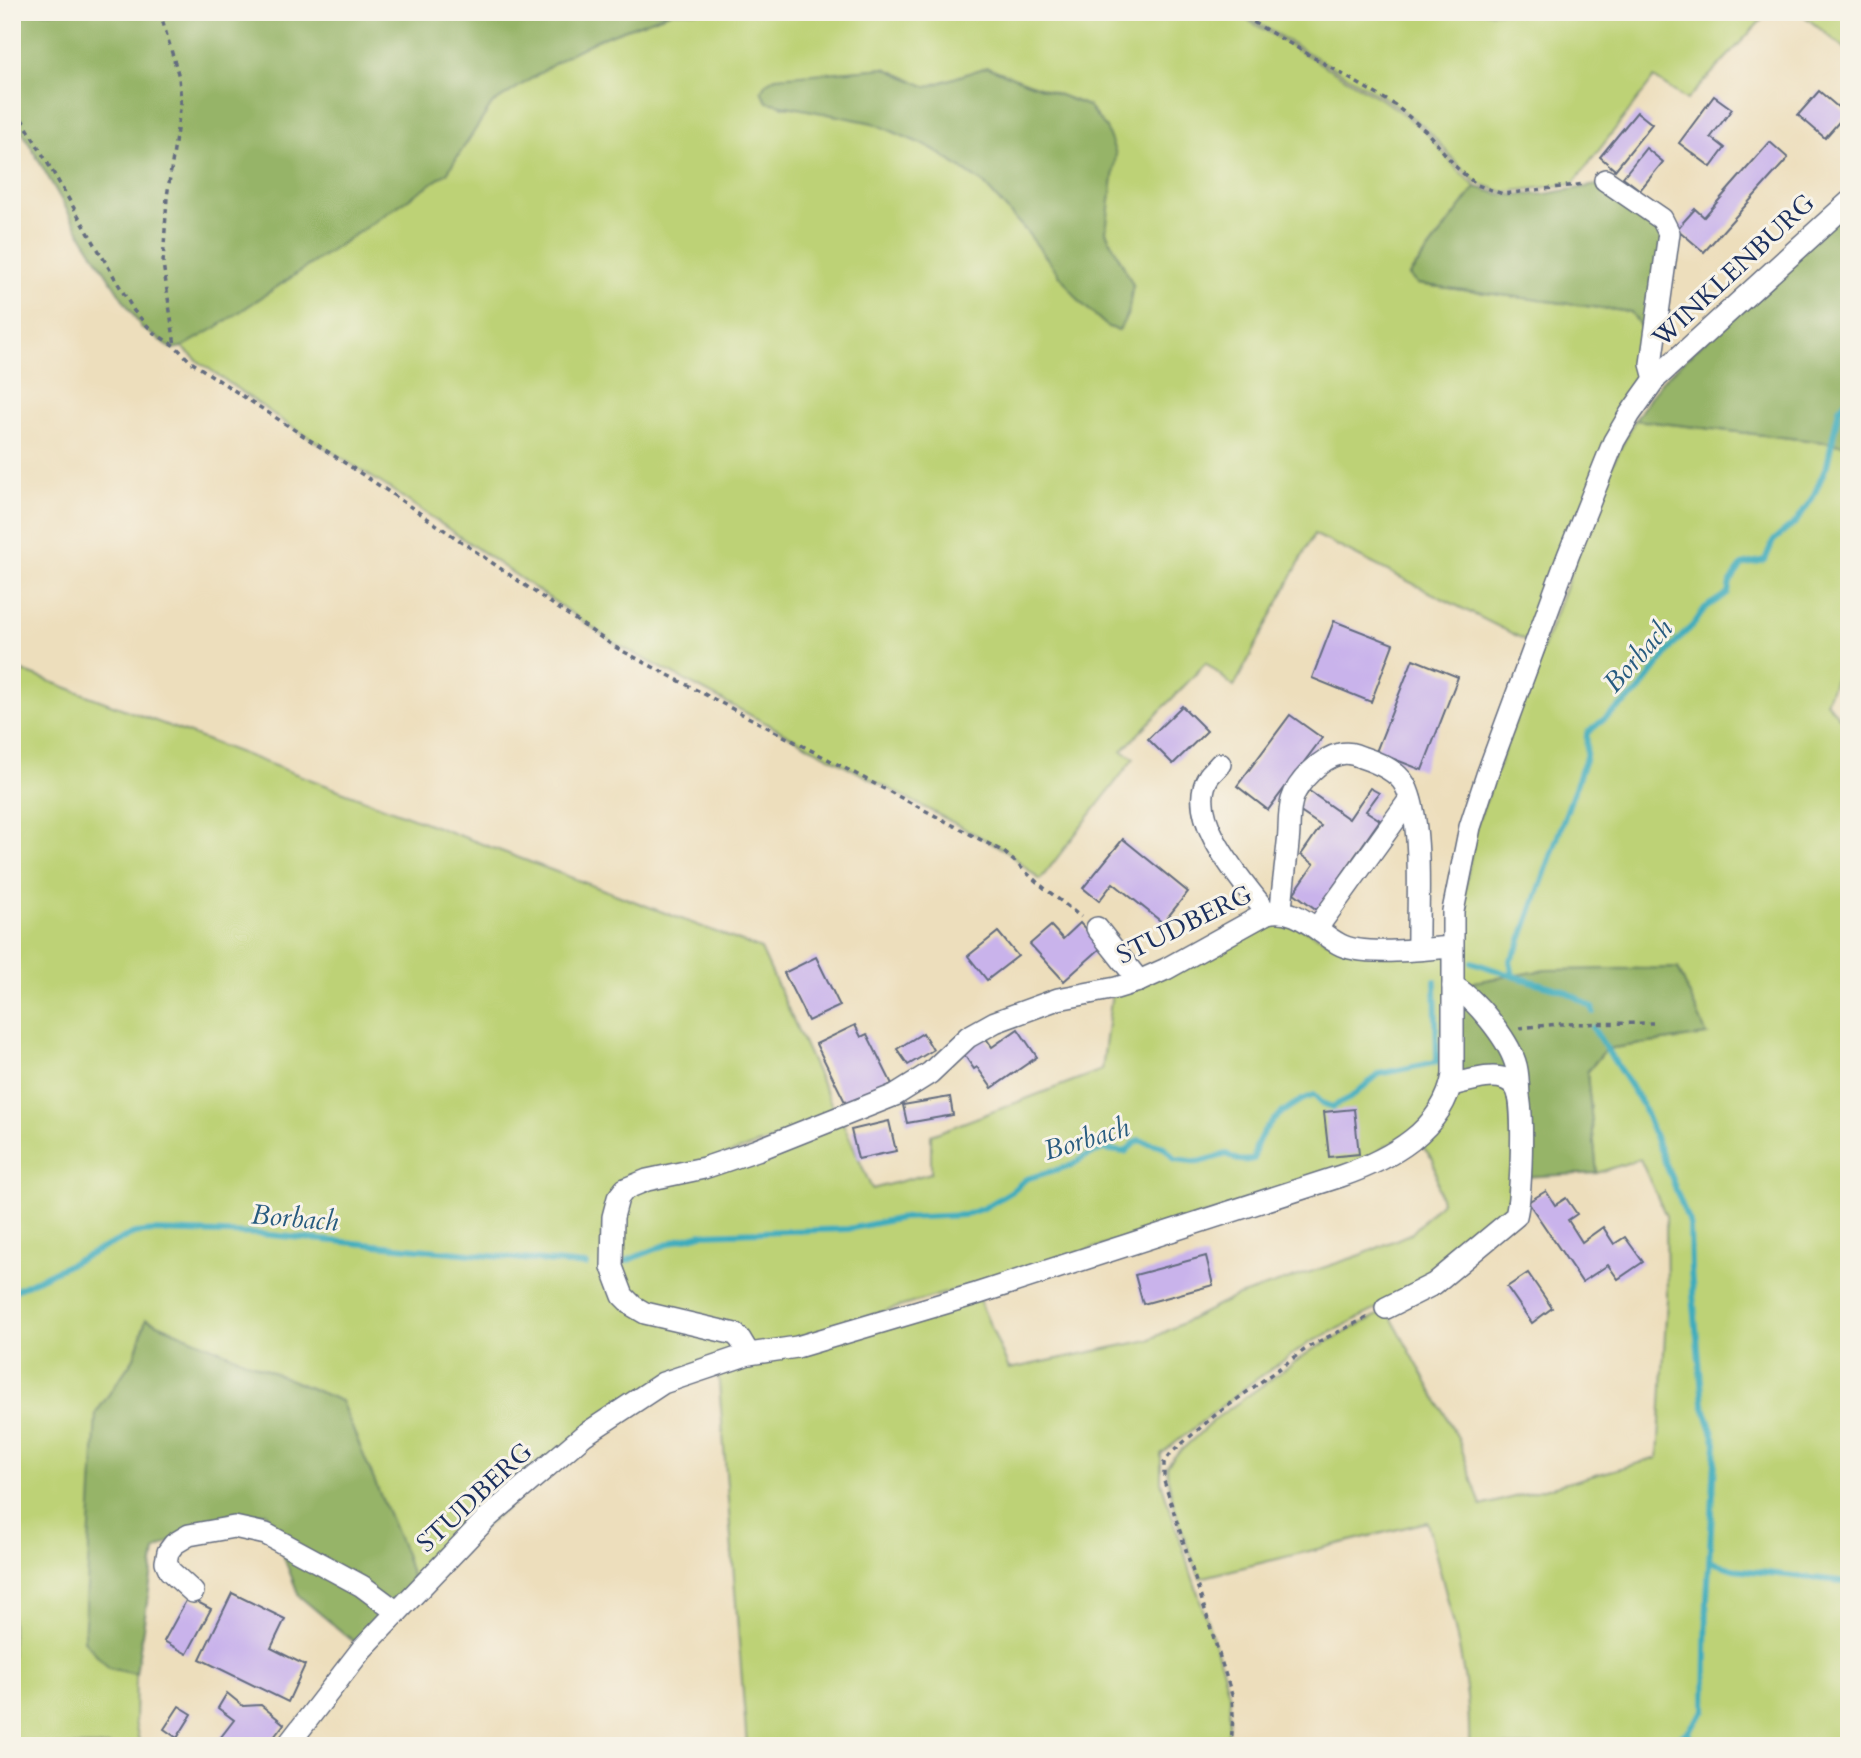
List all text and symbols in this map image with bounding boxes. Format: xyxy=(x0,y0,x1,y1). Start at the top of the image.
street label: WINKLENBURG xyxy=(1644,186,1822,356)
water label: Borbach xyxy=(1594,610,1682,701)
street label: STUDBERG xyxy=(1111,877,1258,972)
water label: Borbach xyxy=(1039,1108,1134,1170)
water label: Borbach xyxy=(250,1195,341,1241)
street label: STUDBERG xyxy=(409,1435,540,1560)

